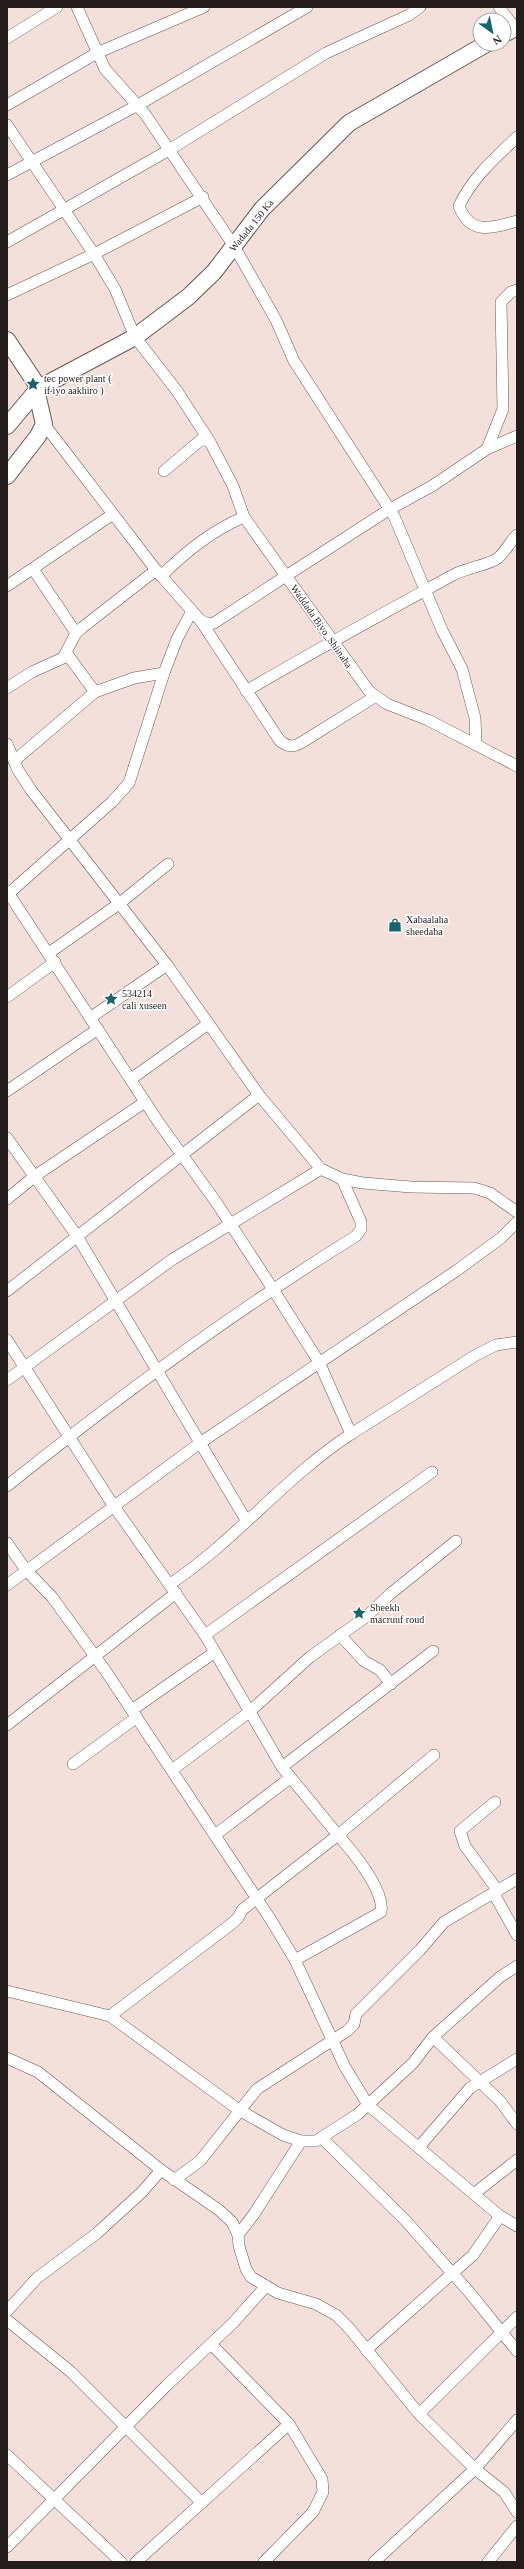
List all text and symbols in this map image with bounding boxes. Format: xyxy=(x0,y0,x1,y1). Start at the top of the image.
north arrow xyxy=(472,12,512,52)
text: N xyxy=(491,33,504,48)
street label: Wadada 150 Ka xyxy=(227,197,276,253)
place label: tec power plant ( if iyo aakhiro ) xyxy=(44,373,112,397)
place icon: tec power plant ( if iyo aakhiro ) xyxy=(25,376,41,392)
street label: Waddada Biyo_Shiinaha xyxy=(289,583,355,670)
place label: Xabaalaha sheedaha xyxy=(406,914,449,937)
shop icon: Xabaalaha sheedaha xyxy=(387,917,403,933)
place label: 534214 cali xuseen xyxy=(122,988,167,1011)
place icon: 534214 cali xuseen xyxy=(103,991,119,1007)
place label: Sheekh macruuf roud xyxy=(370,1602,424,1625)
place icon: Sheekh macruuf roud xyxy=(351,1605,367,1621)

